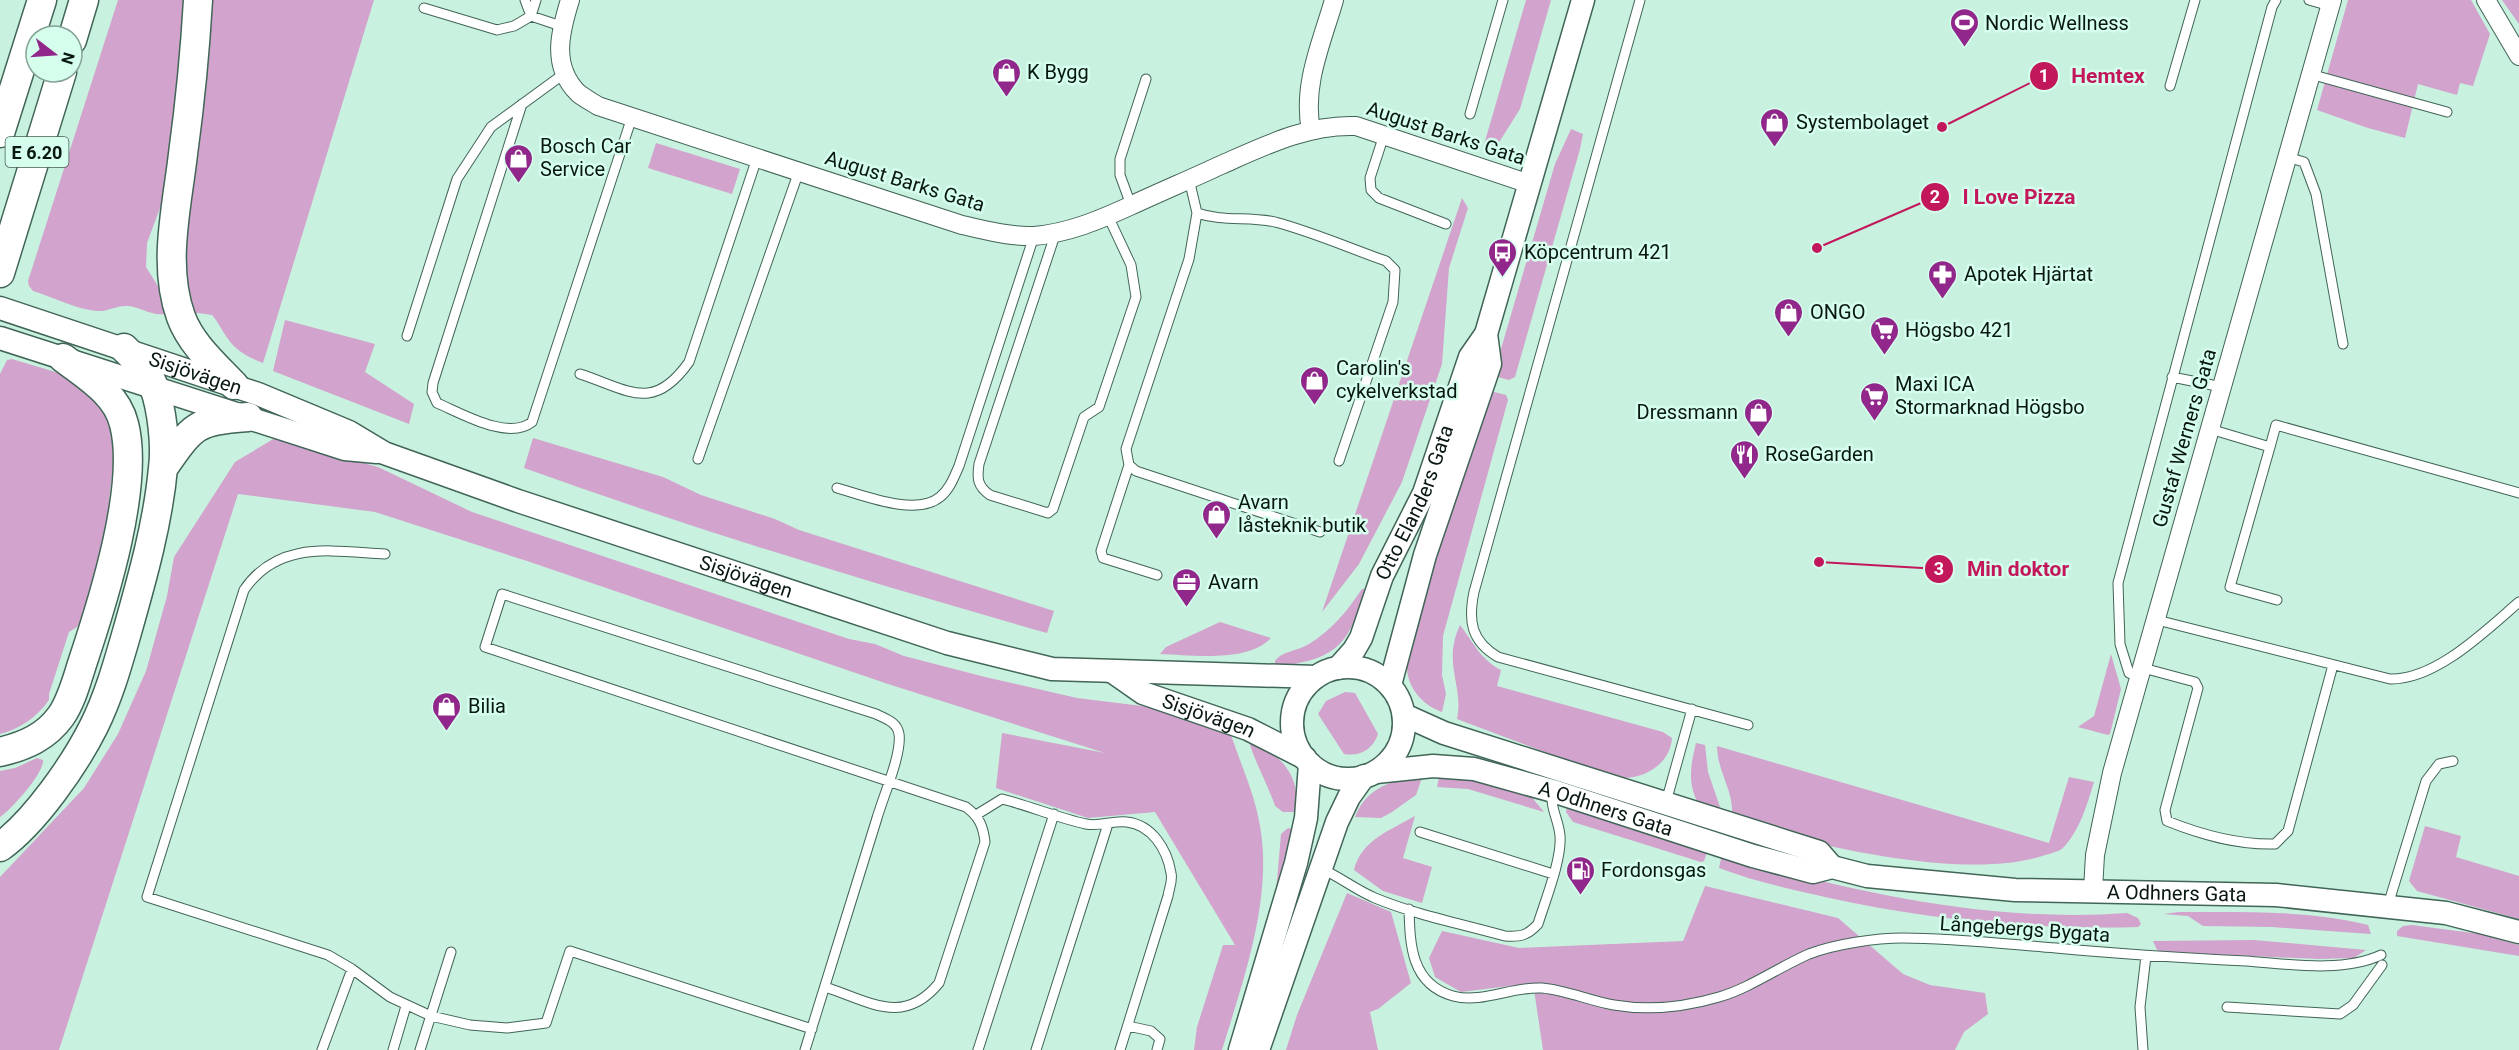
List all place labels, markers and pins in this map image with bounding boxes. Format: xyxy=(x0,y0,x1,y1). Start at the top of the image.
sports icon: Nordic Wellness xyxy=(1948,7,1980,49)
place label: Nordic Wellness xyxy=(1985,11,2129,35)
shop icon: K Bygg xyxy=(990,56,1022,98)
callout: Hemtex xyxy=(2029,57,2157,96)
place label: K Bygg xyxy=(1027,60,1089,84)
shop icon: Systembolaget xyxy=(1759,106,1791,148)
place label: Systembolaget xyxy=(1796,110,1929,134)
place label: Bosch Car Service xyxy=(540,134,632,181)
shop icon: Bosch Car Service xyxy=(503,142,535,184)
callout: I Love Pizza xyxy=(1920,177,2087,216)
bus stop icon: Köpcentrum 421 xyxy=(1487,236,1519,278)
place label: Köpcentrum 421 xyxy=(1524,240,1672,264)
pharmacy icon: Apotek Hjärtat xyxy=(1927,258,1959,300)
place label: Apotek Hjärtat xyxy=(1964,262,2093,286)
shop icon: ONGO xyxy=(1773,296,1805,338)
place label: ONGO xyxy=(1810,300,1865,324)
supermarket icon: Högsbo 421 xyxy=(1868,314,1900,356)
place label: Högsbo 421 xyxy=(1905,318,2014,342)
place label: Carolin's cykelverkstad xyxy=(1336,356,1457,403)
shop icon: Carolin's cykelverkstad xyxy=(1299,364,1331,406)
place label: Maxi ICA Stormarknad Högsbo xyxy=(1895,372,2085,419)
supermarket icon: Maxi ICA Stormarknad Högsbo xyxy=(1858,380,1890,422)
shop icon: Dressmann xyxy=(1743,396,1775,438)
place label: Dressmann xyxy=(1637,400,1738,424)
restaurant icon: RoseGarden xyxy=(1728,438,1760,480)
place label: RoseGarden xyxy=(1765,442,1874,466)
place label: Avarn låsteknik butik xyxy=(1238,490,1367,537)
shop icon: Avarn låsteknik butik xyxy=(1201,498,1233,540)
callout: Min doktor xyxy=(1924,549,2081,588)
office icon: Avarn xyxy=(1171,566,1203,608)
place label: Avarn xyxy=(1208,570,1259,594)
shop icon: Bilia xyxy=(431,690,463,732)
place label: Bilia xyxy=(468,694,506,718)
fuel station icon: Fordonsgas xyxy=(1564,854,1596,896)
place label: Fordonsgas xyxy=(1601,858,1706,882)

